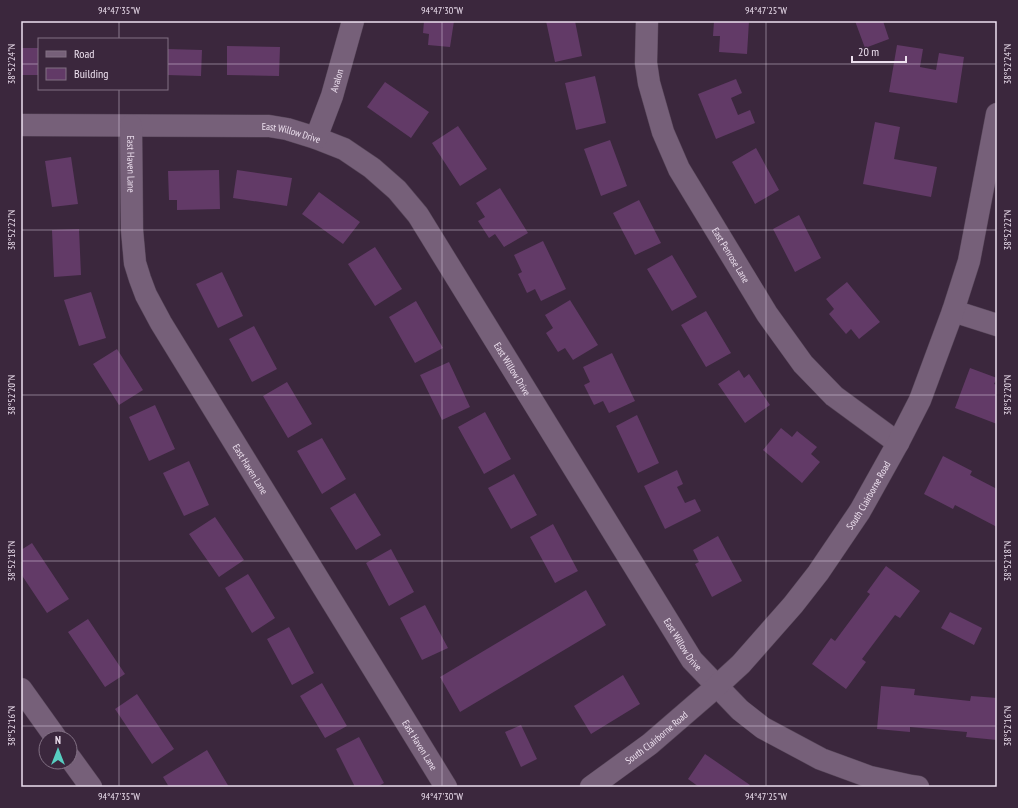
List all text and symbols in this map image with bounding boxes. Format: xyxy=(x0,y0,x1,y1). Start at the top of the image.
text: 94°47'35"W xyxy=(98,4,140,17)
text: 94°47'30"W xyxy=(421,4,463,17)
text: 94°47'25"W xyxy=(745,4,787,17)
legend xyxy=(38,38,168,90)
scale bar xyxy=(852,38,906,64)
text: 38°52'24"N xyxy=(5,44,18,84)
text: 20 m xyxy=(858,44,879,59)
text: 38°52'24"N xyxy=(1001,44,1014,84)
text: Road xyxy=(74,46,94,61)
text: Building xyxy=(74,66,109,81)
street label: Avalon xyxy=(327,68,346,94)
street label: East Willow Drive xyxy=(262,120,322,146)
street label: East Haven Lane xyxy=(124,135,138,193)
text: 38°52'22"N xyxy=(5,210,18,250)
text: 38°52'22"N xyxy=(1001,210,1014,250)
street label: East Penrose Lane xyxy=(709,225,753,285)
street label: East Willow Drive xyxy=(491,340,534,398)
text: 38°52'20"N xyxy=(5,375,18,415)
text: 38°52'20"N xyxy=(1001,375,1014,415)
street label: East Haven Lane xyxy=(230,441,271,497)
street label: South Clairborne Road xyxy=(843,459,894,532)
text: 38°52'18"N xyxy=(5,541,18,581)
text: 38°52'18"N xyxy=(1001,541,1014,581)
street label: East Willow Drive xyxy=(661,616,705,674)
text: 38°52'16"N xyxy=(5,706,18,746)
text: 38°52'16"N xyxy=(1001,706,1014,746)
street label: South Clairborne Road xyxy=(623,708,691,767)
street label: East Haven Lane xyxy=(399,718,440,773)
north arrow xyxy=(38,730,78,770)
text: N xyxy=(55,733,61,747)
text: 94°47'35"W xyxy=(98,790,140,803)
text: 94°47'30"W xyxy=(421,790,463,803)
text: 94°47'25"W xyxy=(745,790,787,803)

